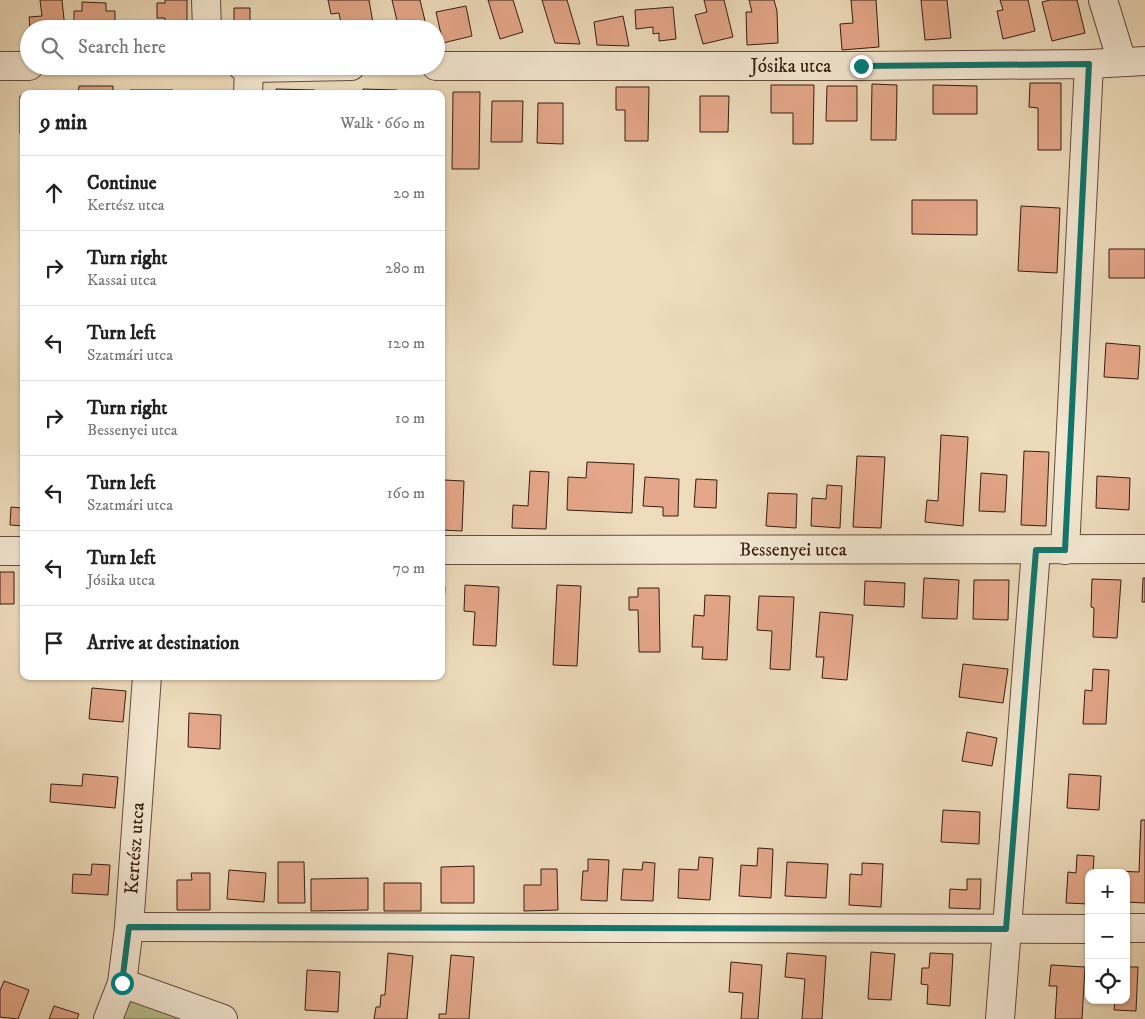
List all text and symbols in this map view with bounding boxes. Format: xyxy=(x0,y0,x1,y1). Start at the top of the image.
search box xyxy=(20,20,445,75)
icon: search xyxy=(38,34,66,62)
text: Search here xyxy=(78,36,166,59)
street label: Jósika utca xyxy=(749,55,831,78)
route end xyxy=(850,55,873,78)
text: 9 min xyxy=(40,110,87,136)
text: Walk · 660 m xyxy=(340,113,425,133)
text: Continue xyxy=(87,172,157,195)
icon: ahead xyxy=(40,179,68,207)
text: 20 m xyxy=(393,183,425,203)
text: Kertész utca xyxy=(87,195,165,215)
text: Turn right xyxy=(87,247,167,270)
icon: right xyxy=(40,254,68,282)
text: 280 m xyxy=(385,258,425,278)
text: Kassai utca xyxy=(87,270,157,290)
text: Turn left xyxy=(87,322,156,345)
icon: left xyxy=(40,329,68,357)
text: 120 m xyxy=(387,333,425,353)
text: Szatmári utca xyxy=(87,345,173,365)
text: Turn right xyxy=(87,397,167,420)
icon: right xyxy=(40,404,68,432)
text: 10 m xyxy=(395,408,425,428)
text: Bessenyei utca xyxy=(87,420,178,440)
text: Turn left xyxy=(87,472,156,495)
icon: left xyxy=(40,479,68,507)
text: 160 m xyxy=(387,483,425,503)
text: Szatmári utca xyxy=(87,495,173,515)
street label: Bessenyei utca xyxy=(739,538,847,561)
text: Turn left xyxy=(87,547,156,570)
icon: left xyxy=(40,554,68,582)
text: 70 m xyxy=(393,558,425,578)
text: Jósika utca xyxy=(87,570,155,590)
icon: arrive xyxy=(40,629,68,657)
text: Arrive at destination xyxy=(87,632,239,655)
street label: Kertész utca xyxy=(120,801,149,895)
map controls xyxy=(1085,869,1130,1004)
button: + xyxy=(1085,869,1130,914)
button: − xyxy=(1085,914,1130,959)
button: locate xyxy=(1085,959,1130,1004)
route start xyxy=(111,972,134,995)

